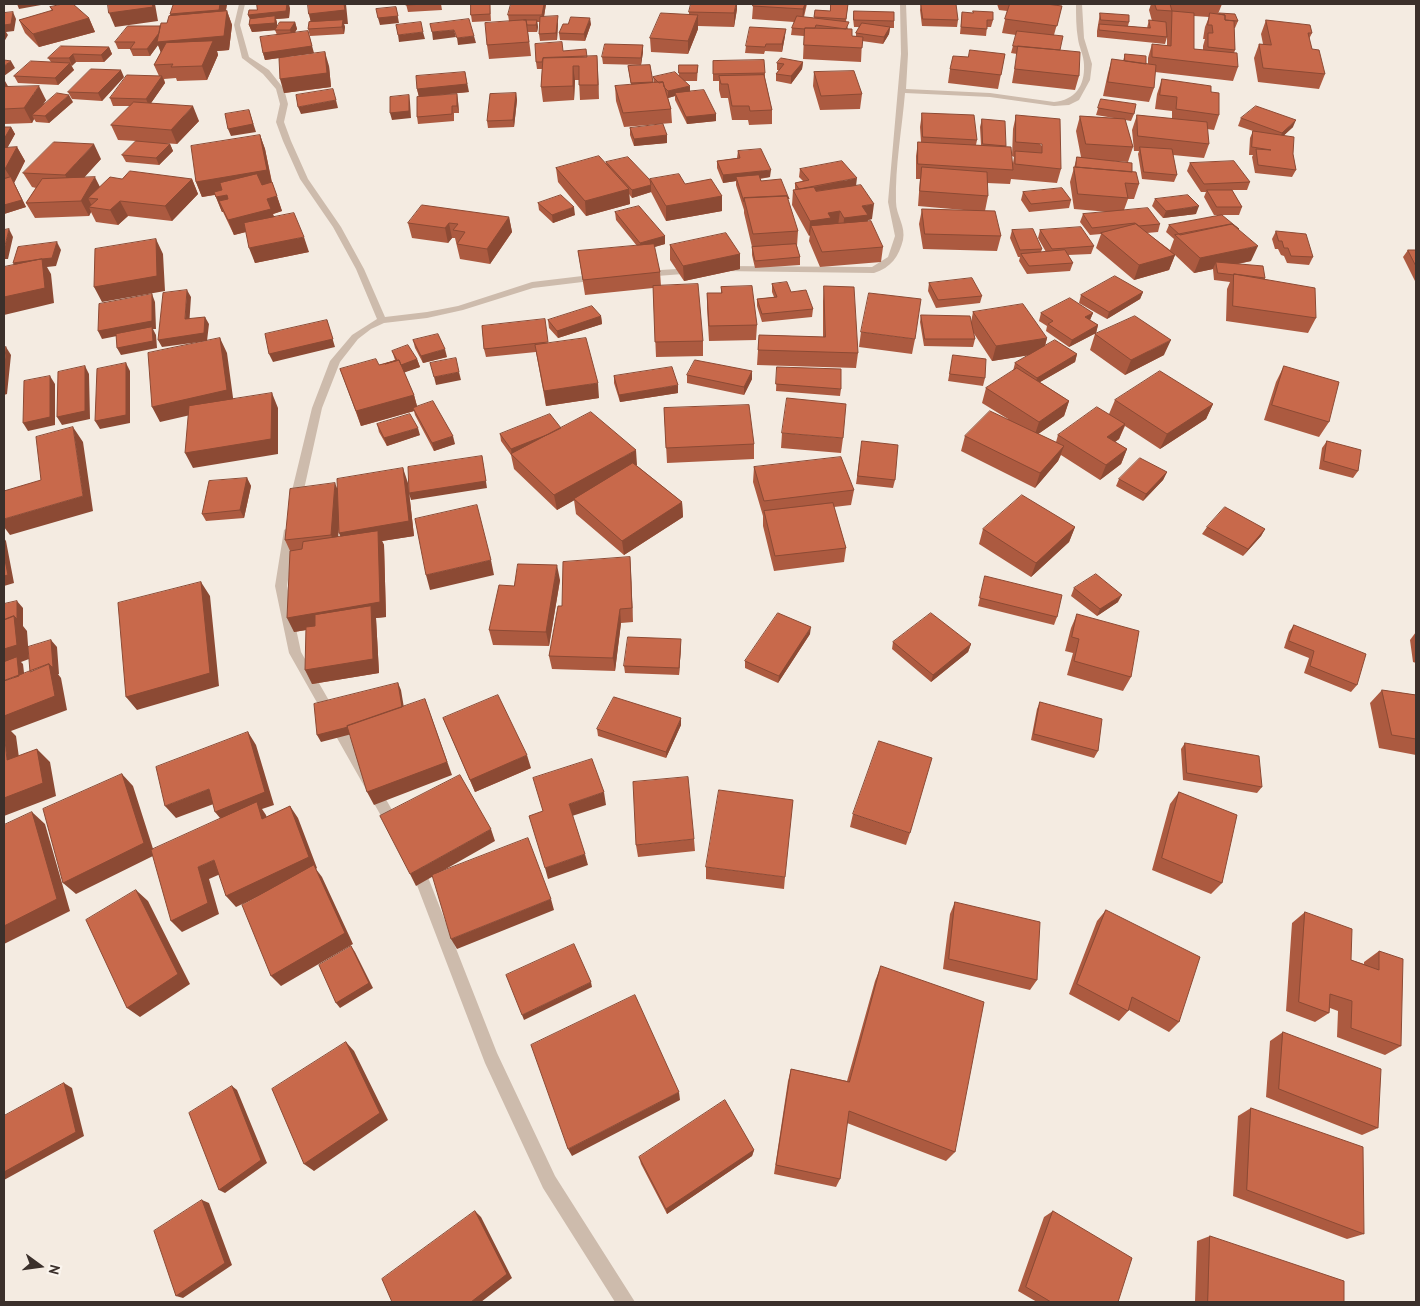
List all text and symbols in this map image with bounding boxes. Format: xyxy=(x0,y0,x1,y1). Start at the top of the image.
north arrow xyxy=(15,1241,65,1291)
text: N xyxy=(45,1263,64,1276)

